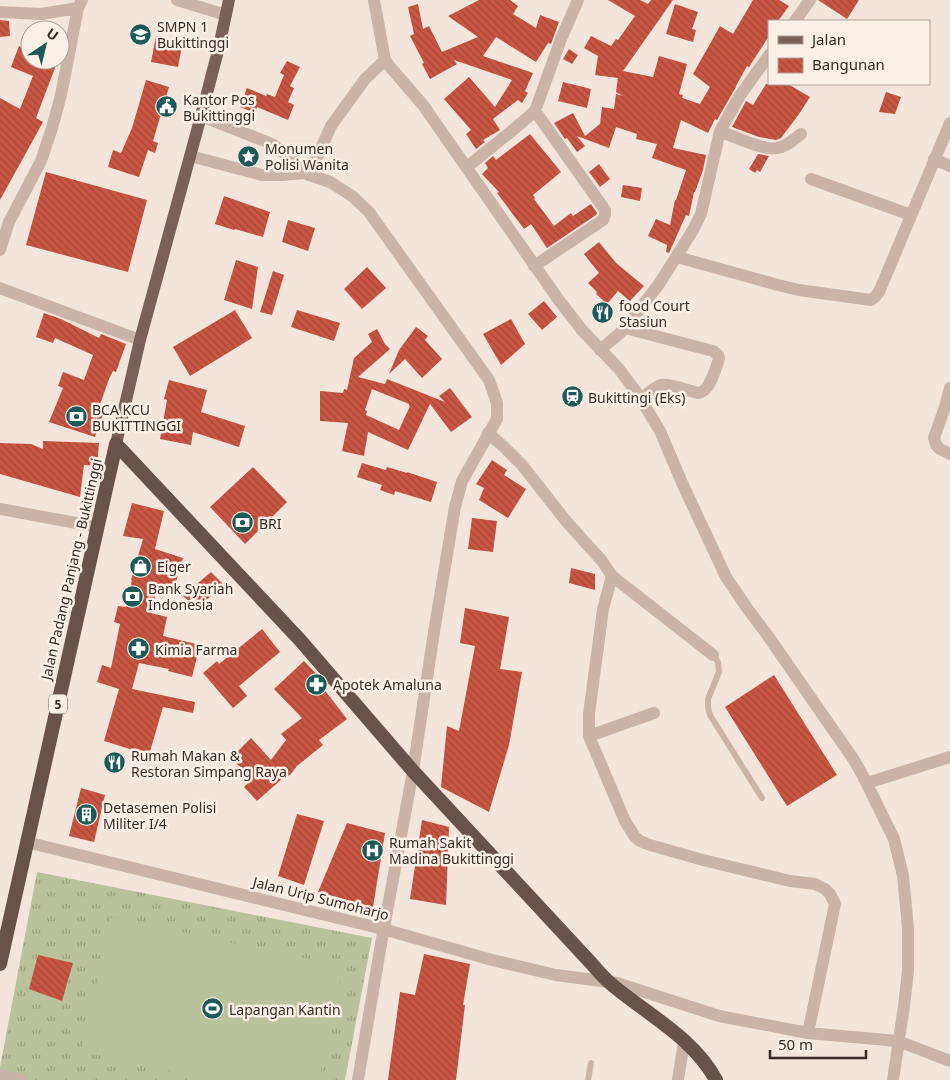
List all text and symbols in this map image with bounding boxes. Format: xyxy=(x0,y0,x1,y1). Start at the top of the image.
place label: SMPN 1 Bukittinggi xyxy=(157,17,229,52)
north arrow xyxy=(20,20,70,70)
legend xyxy=(768,20,930,85)
school or university icon: SMPN 1 Bukittinggi xyxy=(129,22,153,46)
text: U xyxy=(43,23,63,45)
text: Jalan xyxy=(810,29,846,49)
text: Bangunan xyxy=(812,54,885,74)
place label: Kantor Pos Bukittinggi xyxy=(183,90,255,125)
public building icon: Kantor Pos Bukittinggi xyxy=(155,95,179,119)
place label: Monumen Polisi Wanita xyxy=(265,139,349,174)
place icon: Monumen Polisi Wanita xyxy=(237,144,261,168)
place label: food Court Stasiun xyxy=(619,296,690,331)
restaurant icon: food Court Stasiun xyxy=(591,301,615,325)
station icon: Bukittingi (Eks) xyxy=(560,385,584,409)
place label: Bukittingi (Eks) xyxy=(588,388,685,407)
place label: BCA KCU BUKITTINGGI xyxy=(92,400,181,435)
bank icon: BCA KCU BUKITTINGGI xyxy=(64,405,88,429)
street label: Jalan Padang Panjang - Bukittinggi xyxy=(36,456,106,684)
bank icon: BRI xyxy=(231,511,255,535)
place label: BRI xyxy=(259,514,282,533)
shop icon: Eiger xyxy=(129,554,153,578)
place label: Eiger xyxy=(157,557,191,576)
place label: Bank Syariah Indonesia xyxy=(148,579,233,614)
bank icon: Bank Syariah Indonesia xyxy=(120,584,144,608)
pharmacy icon: Kimia Farma xyxy=(127,637,151,661)
place label: Kimia Farma xyxy=(155,640,237,659)
pharmacy icon: Apotek Amaluna xyxy=(305,672,329,696)
place label: Apotek Amaluna xyxy=(333,675,442,694)
road number: 5 xyxy=(49,694,67,714)
place label: Rumah Makan & Restoran Simpang Raya xyxy=(131,746,287,781)
restaurant icon: Rumah Makan & Restoran Simpang Raya xyxy=(103,751,127,775)
place label: Detasemen Polisi Militer I/4 xyxy=(103,798,216,833)
building icon: Detasemen Polisi Militer I/4 xyxy=(75,803,99,827)
place label: Rumah Sakit Madina Bukittinggi xyxy=(389,833,514,868)
hospital icon: Rumah Sakit Madina Bukittinggi xyxy=(361,838,385,862)
street label: Jalan Urip Sumoharjo xyxy=(249,871,391,924)
sports icon: Lapangan Kantin xyxy=(201,997,225,1021)
place label: Lapangan Kantin xyxy=(229,1000,341,1019)
scale bar xyxy=(770,1028,866,1060)
text: 50 m xyxy=(778,1034,813,1054)

